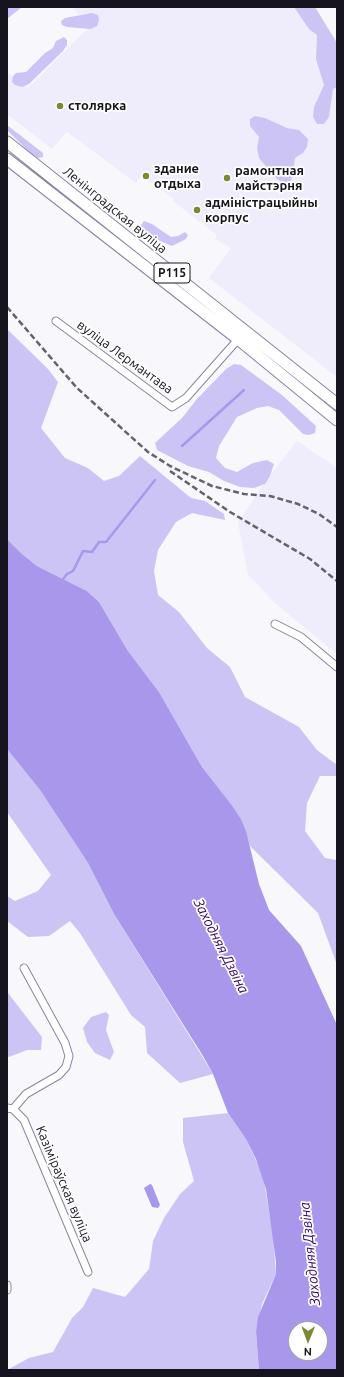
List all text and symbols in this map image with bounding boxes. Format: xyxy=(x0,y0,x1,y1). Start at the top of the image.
place label: столярка xyxy=(68,98,126,114)
marker: столярка xyxy=(55,101,65,111)
place label: здание отдыха xyxy=(154,161,201,192)
street label: Ленінградская вуліца xyxy=(60,163,170,257)
place label: рамонтная майстэрня xyxy=(235,163,304,194)
marker: здание отдыха xyxy=(141,171,151,181)
marker: рамонтная майстэрня xyxy=(222,173,232,183)
place label: адміністрацыйны корпус xyxy=(205,195,318,226)
marker: адміністрацыйны корпус xyxy=(192,205,202,215)
road number: Р115 xyxy=(154,263,190,283)
street label: вуліца Лермантава xyxy=(74,317,176,397)
water label: Заходняя Дзвіна xyxy=(190,896,252,996)
street label: Казіміраўская вуліца xyxy=(32,1124,96,1244)
water label: Заходняя Дзвіна xyxy=(296,1201,324,1307)
north arrow xyxy=(288,1321,328,1361)
text: N xyxy=(304,1346,312,1358)

